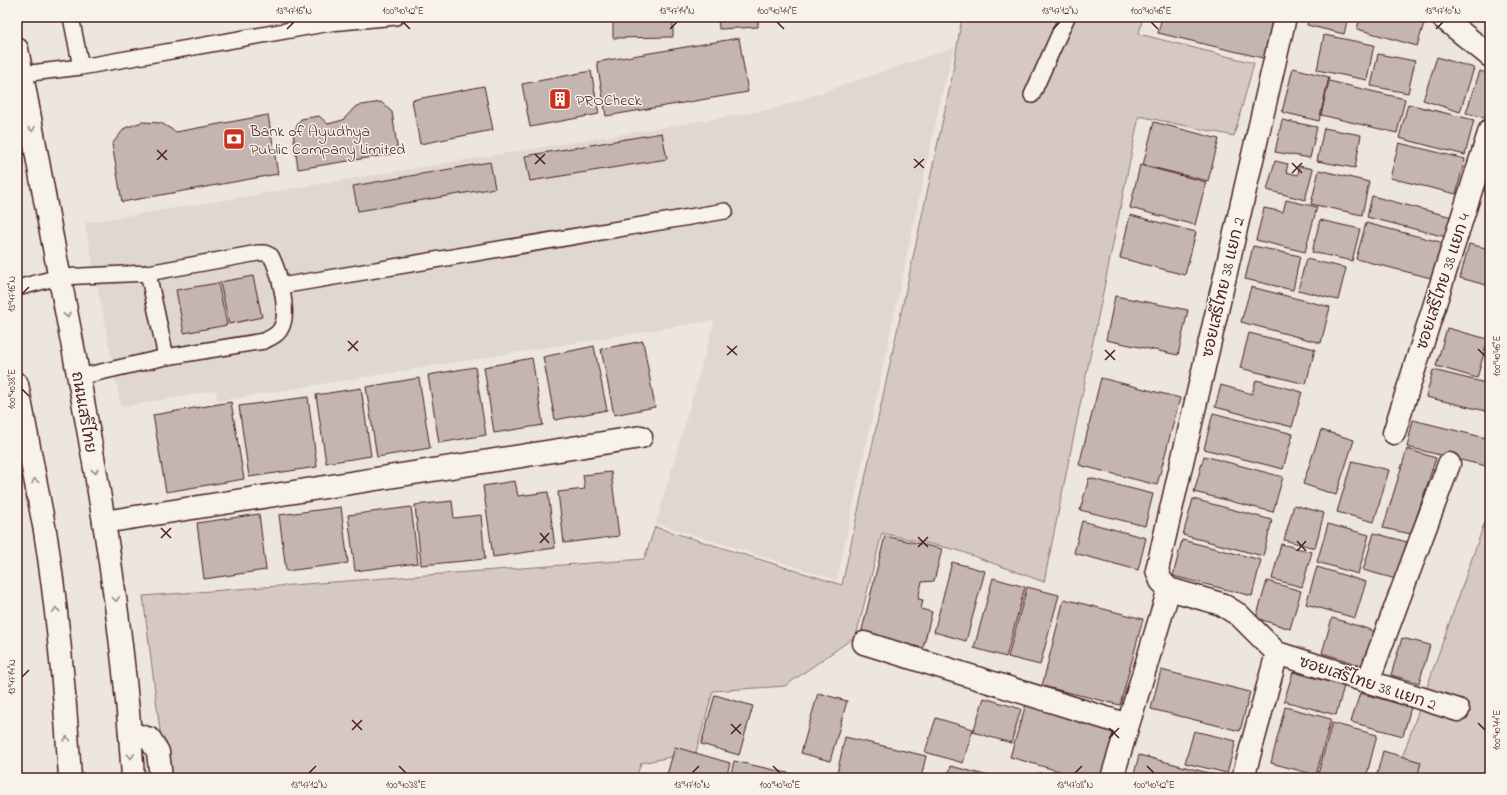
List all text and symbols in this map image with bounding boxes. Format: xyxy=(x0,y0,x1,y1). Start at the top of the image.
text: 13°47'16"N xyxy=(276,4,312,19)
text: 100°40'42"E xyxy=(382,4,424,19)
text: 13°47'14"N xyxy=(659,4,695,19)
text: 100°40'44"E xyxy=(757,4,797,19)
text: 13°47'12"N xyxy=(1042,4,1079,19)
text: 100°40'46"E xyxy=(1131,4,1171,19)
text: 13°47'10"N xyxy=(1425,4,1461,19)
building icon: PROCheck xyxy=(547,86,573,112)
place label: PROCheck xyxy=(576,89,642,113)
place label: Bank of Ayudhya Public Company Limited xyxy=(249,120,405,162)
one-way arrow xyxy=(27,126,36,132)
bank icon: Bank of Ayudhya Public Company Limited xyxy=(221,126,247,152)
street label: ซอยเสรีไทย 38 แยก 4 xyxy=(1410,210,1477,353)
street label: ซอยเสรีไทย 38 แยก 2 xyxy=(1195,215,1252,360)
text: 13°47'16"N xyxy=(5,276,20,312)
one-way arrow xyxy=(62,312,70,319)
text: 100°40'46"E xyxy=(1490,336,1505,376)
text: 100°40'38"E xyxy=(5,369,20,409)
street label: ถนนเสรีไทย xyxy=(64,369,103,455)
one-way arrow xyxy=(90,468,99,474)
one-way arrow xyxy=(32,478,40,484)
one-way arrow xyxy=(112,596,121,602)
one-way arrow xyxy=(52,607,61,613)
street label: ซอยเสรีไทย 38 แยก 2 xyxy=(1295,649,1440,718)
text: 13°47'14"N xyxy=(5,659,20,695)
text: 100°40'44"E xyxy=(1490,710,1505,750)
one-way arrow xyxy=(63,736,72,742)
one-way arrow xyxy=(127,753,136,759)
text: 13°47'12"N xyxy=(291,778,328,793)
text: 100°40'38"E xyxy=(386,778,426,793)
text: 13°47'10"N xyxy=(674,778,710,793)
text: 100°40'40"E xyxy=(760,778,800,793)
text: 13°47'08"N xyxy=(1057,778,1093,793)
text: 100°40'42"E xyxy=(1133,778,1175,793)

